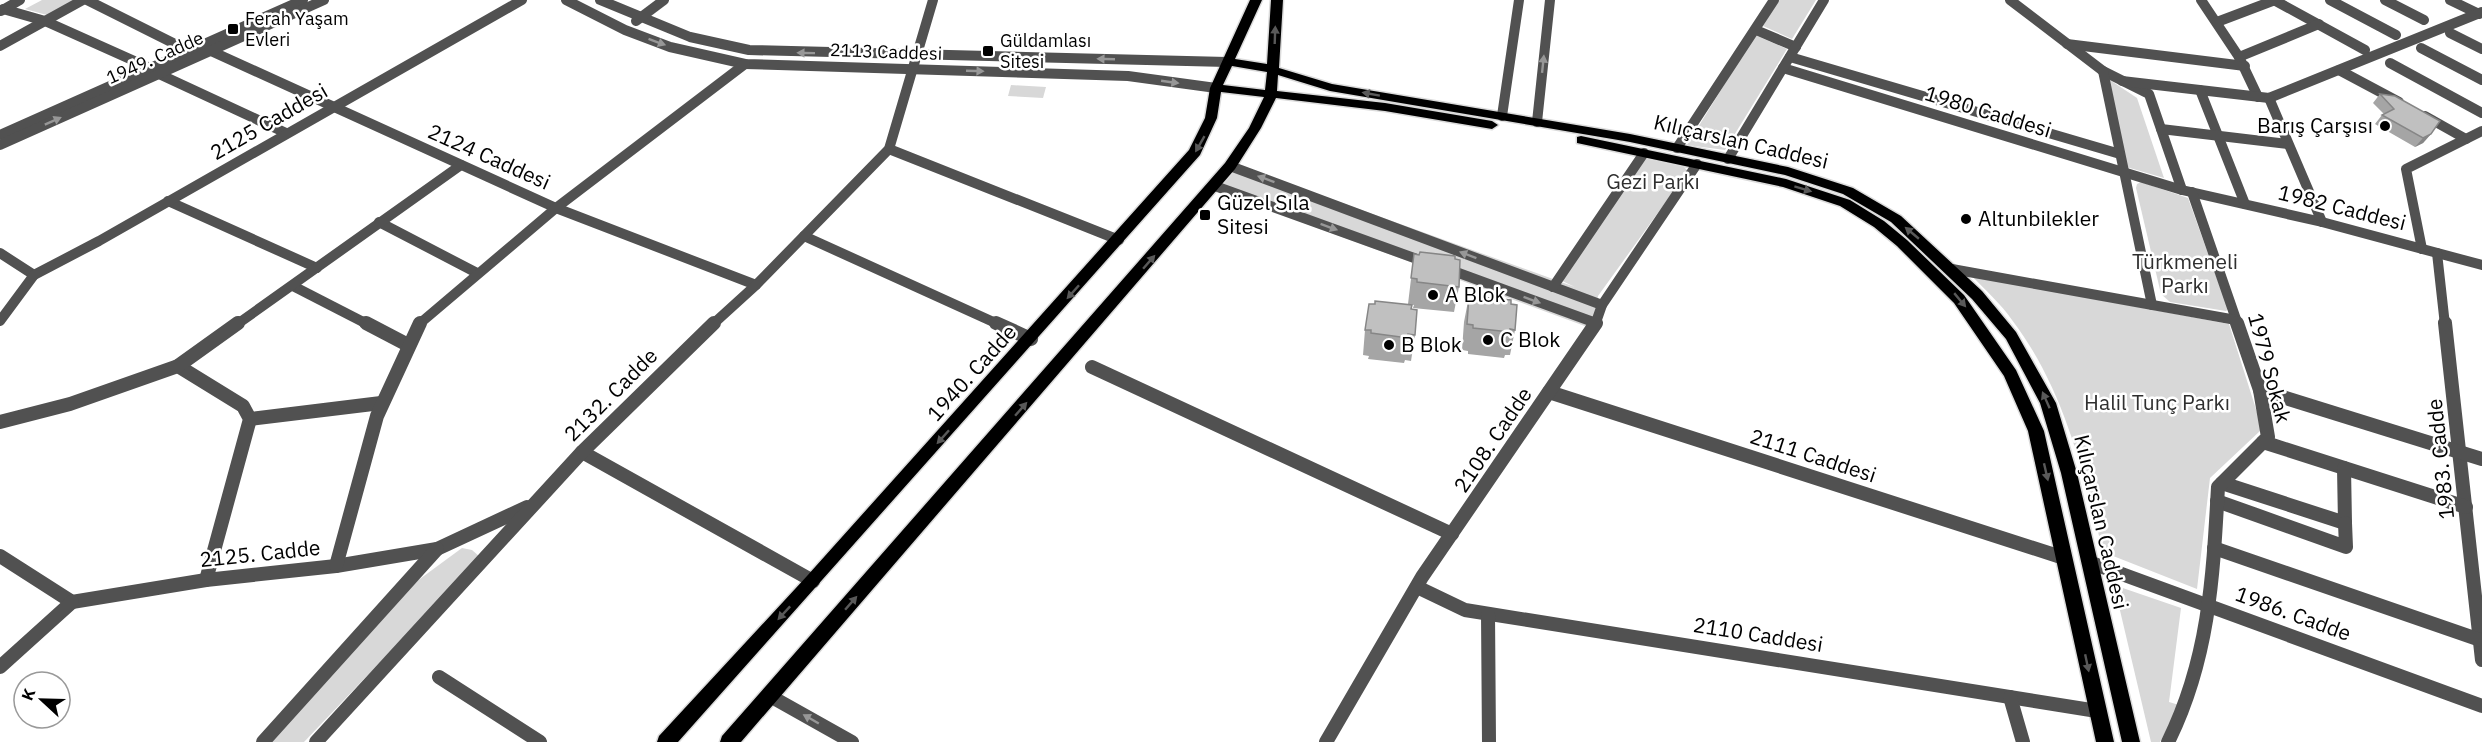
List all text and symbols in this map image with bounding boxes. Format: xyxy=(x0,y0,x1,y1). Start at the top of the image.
place label: Ferah Yaşam Evleri xyxy=(245,7,349,51)
marker: Ferah Yaşam Evleri xyxy=(226,22,240,36)
one-way arrow xyxy=(1270,25,1279,44)
street label: 1949. Cadde xyxy=(103,26,207,89)
place label: Güldamlası Sitesi xyxy=(1000,29,1091,73)
one-way arrow xyxy=(648,38,666,48)
street label: 2113 Caddesi xyxy=(830,38,943,65)
marker: Güldamlası Sitesi xyxy=(981,44,995,58)
one-way arrow xyxy=(796,49,815,58)
one-way arrow xyxy=(1096,54,1115,64)
one-way arrow xyxy=(1538,55,1548,74)
one-way arrow xyxy=(966,66,985,76)
street label: 2125 Caddesi xyxy=(205,76,332,166)
one-way arrow xyxy=(1160,77,1179,86)
street label: 1980 Caddesi xyxy=(1922,79,2055,144)
one-way arrow xyxy=(1361,89,1380,98)
street label: Kılıçarslan Caddesi xyxy=(1651,107,1831,175)
place label: Barış Çarşısı xyxy=(2257,111,2373,139)
one-way arrow xyxy=(45,117,62,126)
street label: 2124 Caddesi xyxy=(424,117,555,196)
marker: Barış Çarşısı xyxy=(2378,119,2392,133)
one-way arrow xyxy=(1195,136,1205,153)
park label: Gezi Parkı xyxy=(1606,167,1700,195)
one-way arrow xyxy=(1257,174,1275,184)
street label: 1982 Caddesi xyxy=(2275,178,2409,236)
one-way arrow xyxy=(1794,185,1812,194)
place label: Güzel Sıla Sitesi xyxy=(1217,188,1310,240)
place label: Altunbilekler xyxy=(1978,204,2099,232)
marker: Güzel Sıla Sitesi xyxy=(1198,208,1212,222)
marker: Altunbilekler xyxy=(1959,212,1973,226)
one-way arrow xyxy=(1320,223,1338,233)
one-way arrow xyxy=(1904,227,1920,240)
park label: Türkmeneli Parkı xyxy=(2132,247,2238,299)
one-way arrow xyxy=(1459,250,1477,260)
one-way arrow xyxy=(1142,255,1155,270)
place label: A Blok xyxy=(1445,280,1506,308)
one-way arrow xyxy=(1066,284,1080,299)
marker: A Blok xyxy=(1426,288,1440,302)
one-way arrow xyxy=(1953,292,1966,308)
one-way arrow xyxy=(1523,296,1541,306)
street label: 1979 Sokak xyxy=(2242,310,2298,426)
street label: 1940. Cadde xyxy=(920,318,1022,427)
place label: C Blok xyxy=(1500,325,1560,353)
place label: B Blok xyxy=(1401,330,1462,358)
marker: C Blok xyxy=(1481,333,1495,347)
marker: B Blok xyxy=(1382,338,1396,352)
street label: 2132. Cadde xyxy=(558,342,663,447)
street label: 2108. Cadde xyxy=(1447,381,1538,498)
park label: Halil Tunç Parkı xyxy=(2084,388,2230,416)
one-way arrow xyxy=(2041,391,2051,409)
street label: 1983. Cadde xyxy=(2420,397,2460,521)
one-way arrow xyxy=(1014,402,1027,417)
street label: 2111 Caddesi xyxy=(1747,421,1880,489)
one-way arrow xyxy=(937,429,950,444)
street label: Kılıçarslan Caddesi xyxy=(2068,432,2136,612)
one-way arrow xyxy=(2042,463,2051,482)
street label: 2125. Cadde xyxy=(198,533,322,573)
street label: 1986. Cadde xyxy=(2232,579,2355,647)
one-way arrow xyxy=(844,596,857,611)
one-way arrow xyxy=(778,605,791,620)
street label: 2110 Caddesi xyxy=(1691,610,1825,658)
one-way arrow xyxy=(2082,654,2092,672)
north arrow xyxy=(12,670,72,730)
text: K xyxy=(17,685,39,703)
one-way arrow xyxy=(802,714,819,724)

